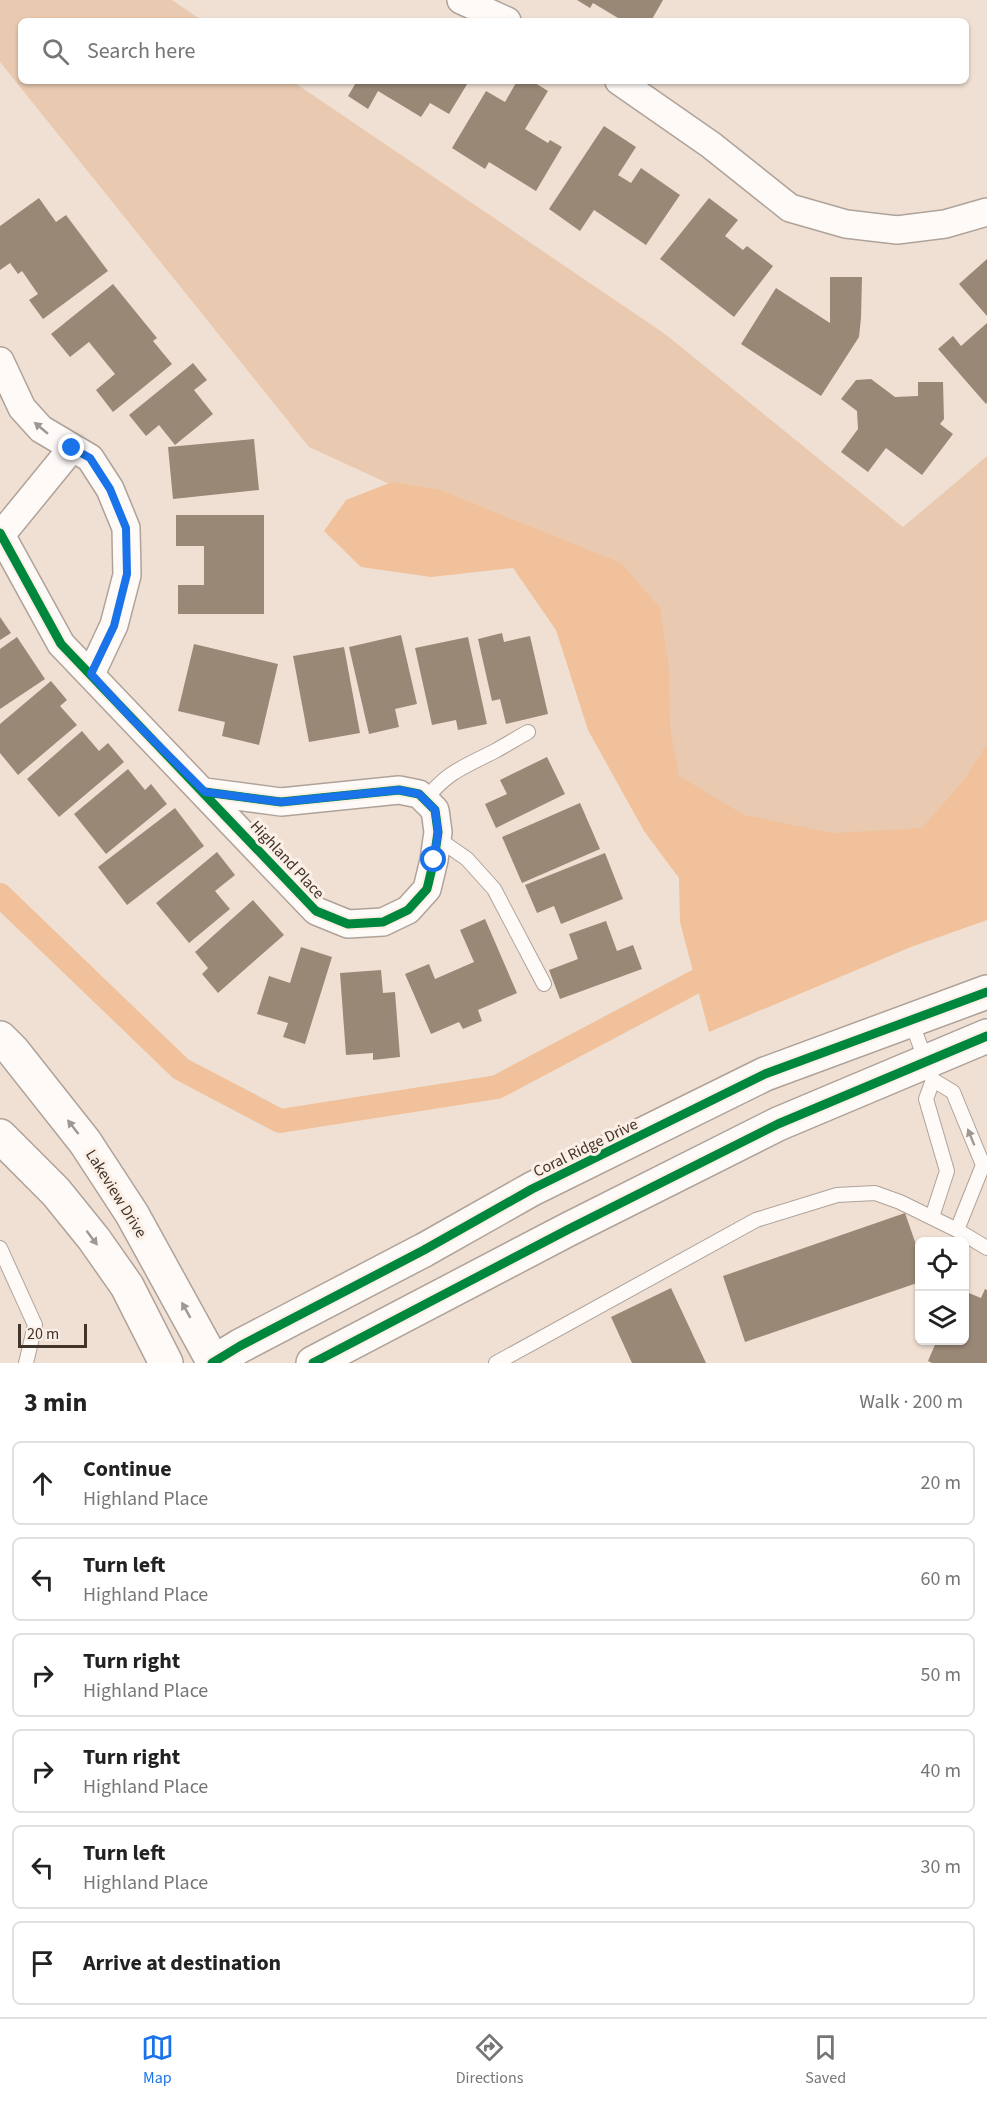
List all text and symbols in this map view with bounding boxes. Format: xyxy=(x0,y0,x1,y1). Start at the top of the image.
search box xyxy=(18,18,969,84)
icon: search xyxy=(39,35,72,68)
text: Search here xyxy=(87,35,195,67)
one-way arrow xyxy=(34,421,49,434)
route end xyxy=(58,434,84,460)
street label: Highland Place xyxy=(245,816,330,904)
route start xyxy=(420,846,446,872)
street label: Coral Ridge Drive xyxy=(529,1113,642,1183)
one-way arrow xyxy=(67,1119,79,1134)
one-way arrow xyxy=(966,1127,976,1145)
street label: Lakeview Drive xyxy=(80,1145,152,1242)
one-way arrow xyxy=(86,1230,98,1245)
map controls xyxy=(915,1237,969,1345)
button: locate xyxy=(915,1237,969,1291)
button: layers xyxy=(915,1291,969,1345)
one-way arrow xyxy=(181,1302,191,1319)
scale bar xyxy=(18,1321,87,1348)
text: 20 m xyxy=(27,1323,59,1345)
text: 3 min xyxy=(24,1384,87,1421)
text: Walk · 200 m xyxy=(859,1388,963,1416)
text: Continue xyxy=(83,1453,172,1485)
icon: ahead xyxy=(26,1467,59,1500)
text: 20 m xyxy=(921,1469,961,1497)
text: Highland Place xyxy=(83,1485,208,1513)
text: Turn left xyxy=(83,1549,165,1581)
icon: left xyxy=(26,1563,59,1596)
text: 60 m xyxy=(921,1565,961,1593)
text: Highland Place xyxy=(83,1581,208,1609)
text: Turn right xyxy=(83,1645,180,1677)
icon: right xyxy=(26,1659,59,1692)
text: 50 m xyxy=(921,1661,961,1689)
text: Highland Place xyxy=(83,1677,208,1705)
text: Turn right xyxy=(83,1741,180,1773)
icon: right xyxy=(26,1755,59,1788)
text: 40 m xyxy=(921,1757,961,1785)
text: Highland Place xyxy=(83,1773,208,1801)
text: Turn left xyxy=(83,1837,165,1869)
icon: left xyxy=(26,1851,59,1884)
text: 30 m xyxy=(921,1853,961,1881)
text: Highland Place xyxy=(83,1869,208,1897)
icon: arrive xyxy=(26,1947,59,1980)
text: Arrive at destination xyxy=(83,1947,281,1979)
tab: Map xyxy=(141,2031,174,2089)
tab: Directions xyxy=(456,2031,523,2089)
tab: Saved xyxy=(805,2031,846,2089)

